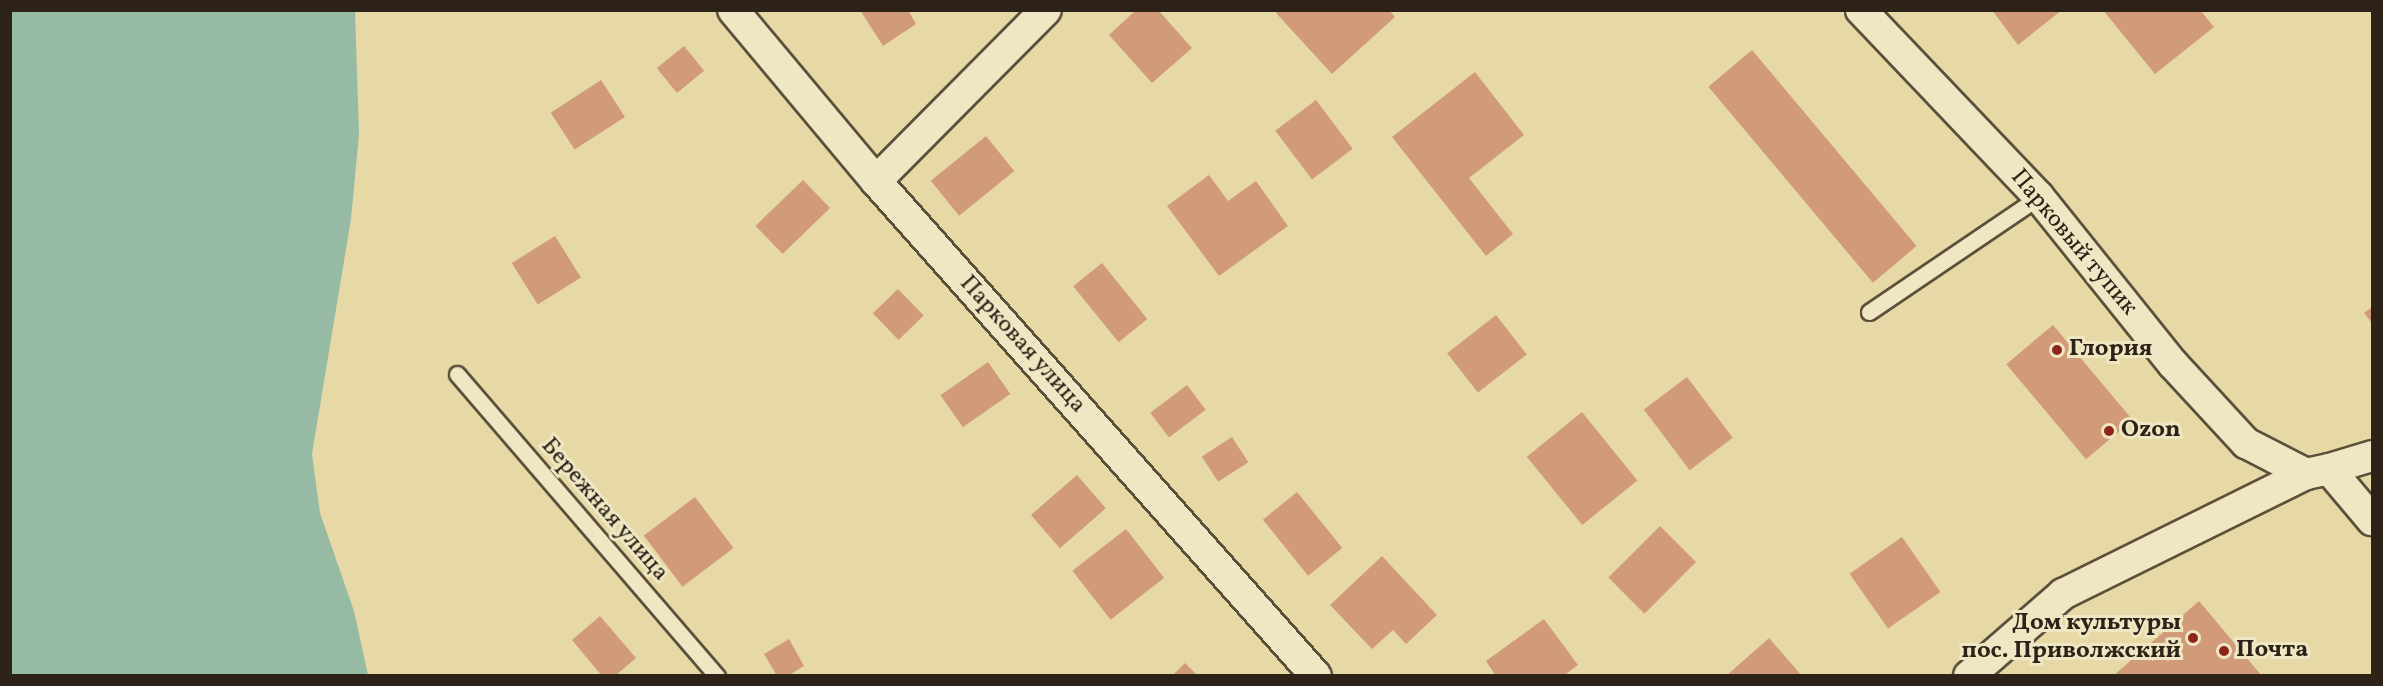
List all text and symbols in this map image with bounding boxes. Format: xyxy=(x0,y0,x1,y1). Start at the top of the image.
street label: Парковый тупик xyxy=(2003,164,2143,322)
street label: Парковая улица xyxy=(952,270,1092,420)
place label: Глория xyxy=(2069,336,2153,364)
marker: Глория xyxy=(2050,343,2064,357)
place label: Ozon xyxy=(2121,417,2181,445)
marker: Ozon xyxy=(2102,424,2116,438)
street label: Бережная улица xyxy=(534,432,674,588)
place label: Дом культуры пос. Приволжский xyxy=(1962,610,2181,666)
marker: Дом культуры пос. Приволжский xyxy=(2186,631,2200,645)
place label: Почта xyxy=(2236,637,2308,665)
marker: Почта xyxy=(2217,644,2231,658)

